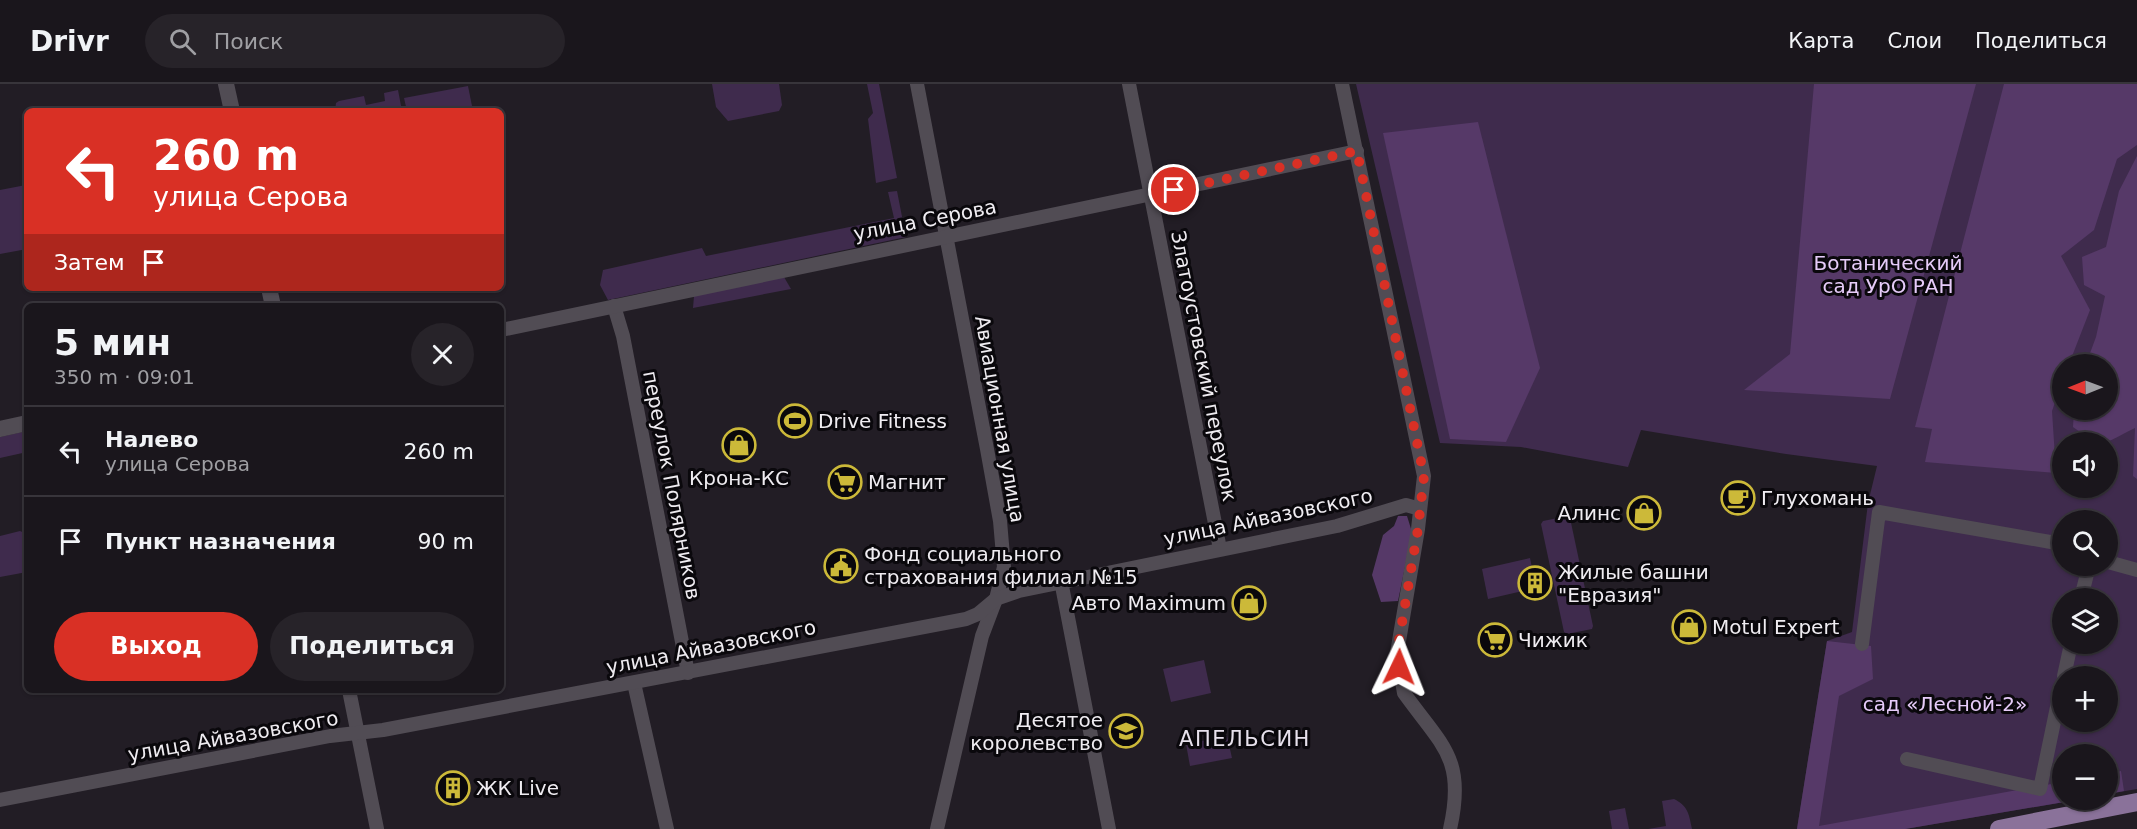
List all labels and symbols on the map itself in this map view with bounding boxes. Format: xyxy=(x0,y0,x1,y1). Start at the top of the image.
pin xyxy=(1148,164,1199,215)
street label: улица Серова xyxy=(851,194,999,246)
street label: Златоустовский переулок xyxy=(1166,229,1242,503)
park label: Ботанический сад УрО РАН xyxy=(1813,251,1963,298)
street label: Авиационная улица xyxy=(970,314,1030,524)
north arrow xyxy=(2052,354,2118,420)
street label: переулок Полярников xyxy=(638,369,706,601)
sports icon: Drive Fitness xyxy=(777,403,813,439)
place label: Drive Fitness xyxy=(818,409,947,433)
shop icon: Крона-КС xyxy=(721,427,757,463)
supermarket icon: Магнит xyxy=(827,464,863,500)
place label: Крона-КС xyxy=(689,466,789,490)
place label: Магнит xyxy=(868,470,946,494)
cafe icon: Глухомань xyxy=(1720,480,1756,516)
street label: улица Айвазовского xyxy=(1161,483,1375,551)
place label: Глухомань xyxy=(1761,486,1874,510)
shop icon: Алинс xyxy=(1626,495,1662,531)
place label: Алинс xyxy=(1557,501,1621,525)
place label: Фонд социального страхования филиал №15 xyxy=(864,542,1138,589)
public building icon: Фонд социального страхования филиал №15 xyxy=(823,548,859,584)
place label: Жилые башни "Евразия" xyxy=(1558,560,1709,607)
building icon: Жилые башни "Евразия" xyxy=(1517,565,1553,601)
shop icon: Авто Maximum xyxy=(1231,585,1267,621)
place label: Авто Maximum xyxy=(1072,591,1226,615)
shop icon: Motul Expert xyxy=(1671,609,1707,645)
street label: улица Айвазовского xyxy=(604,615,818,679)
place label: Motul Expert xyxy=(1712,615,1840,639)
supermarket icon: Чижик xyxy=(1477,622,1513,658)
place label: Чижик xyxy=(1518,628,1588,652)
position arrow xyxy=(1367,635,1431,699)
park label: сад «Лесной-2» xyxy=(1863,692,2027,716)
street label: улица Айвазовского xyxy=(126,706,340,766)
place label: Десятое королевство xyxy=(970,708,1103,755)
school or university icon: Десятое королевство xyxy=(1108,713,1144,749)
district label: АПЕЛЬСИН xyxy=(1179,727,1311,751)
building icon: ЖК Live xyxy=(435,770,471,806)
place label: ЖК Live xyxy=(476,776,559,800)

